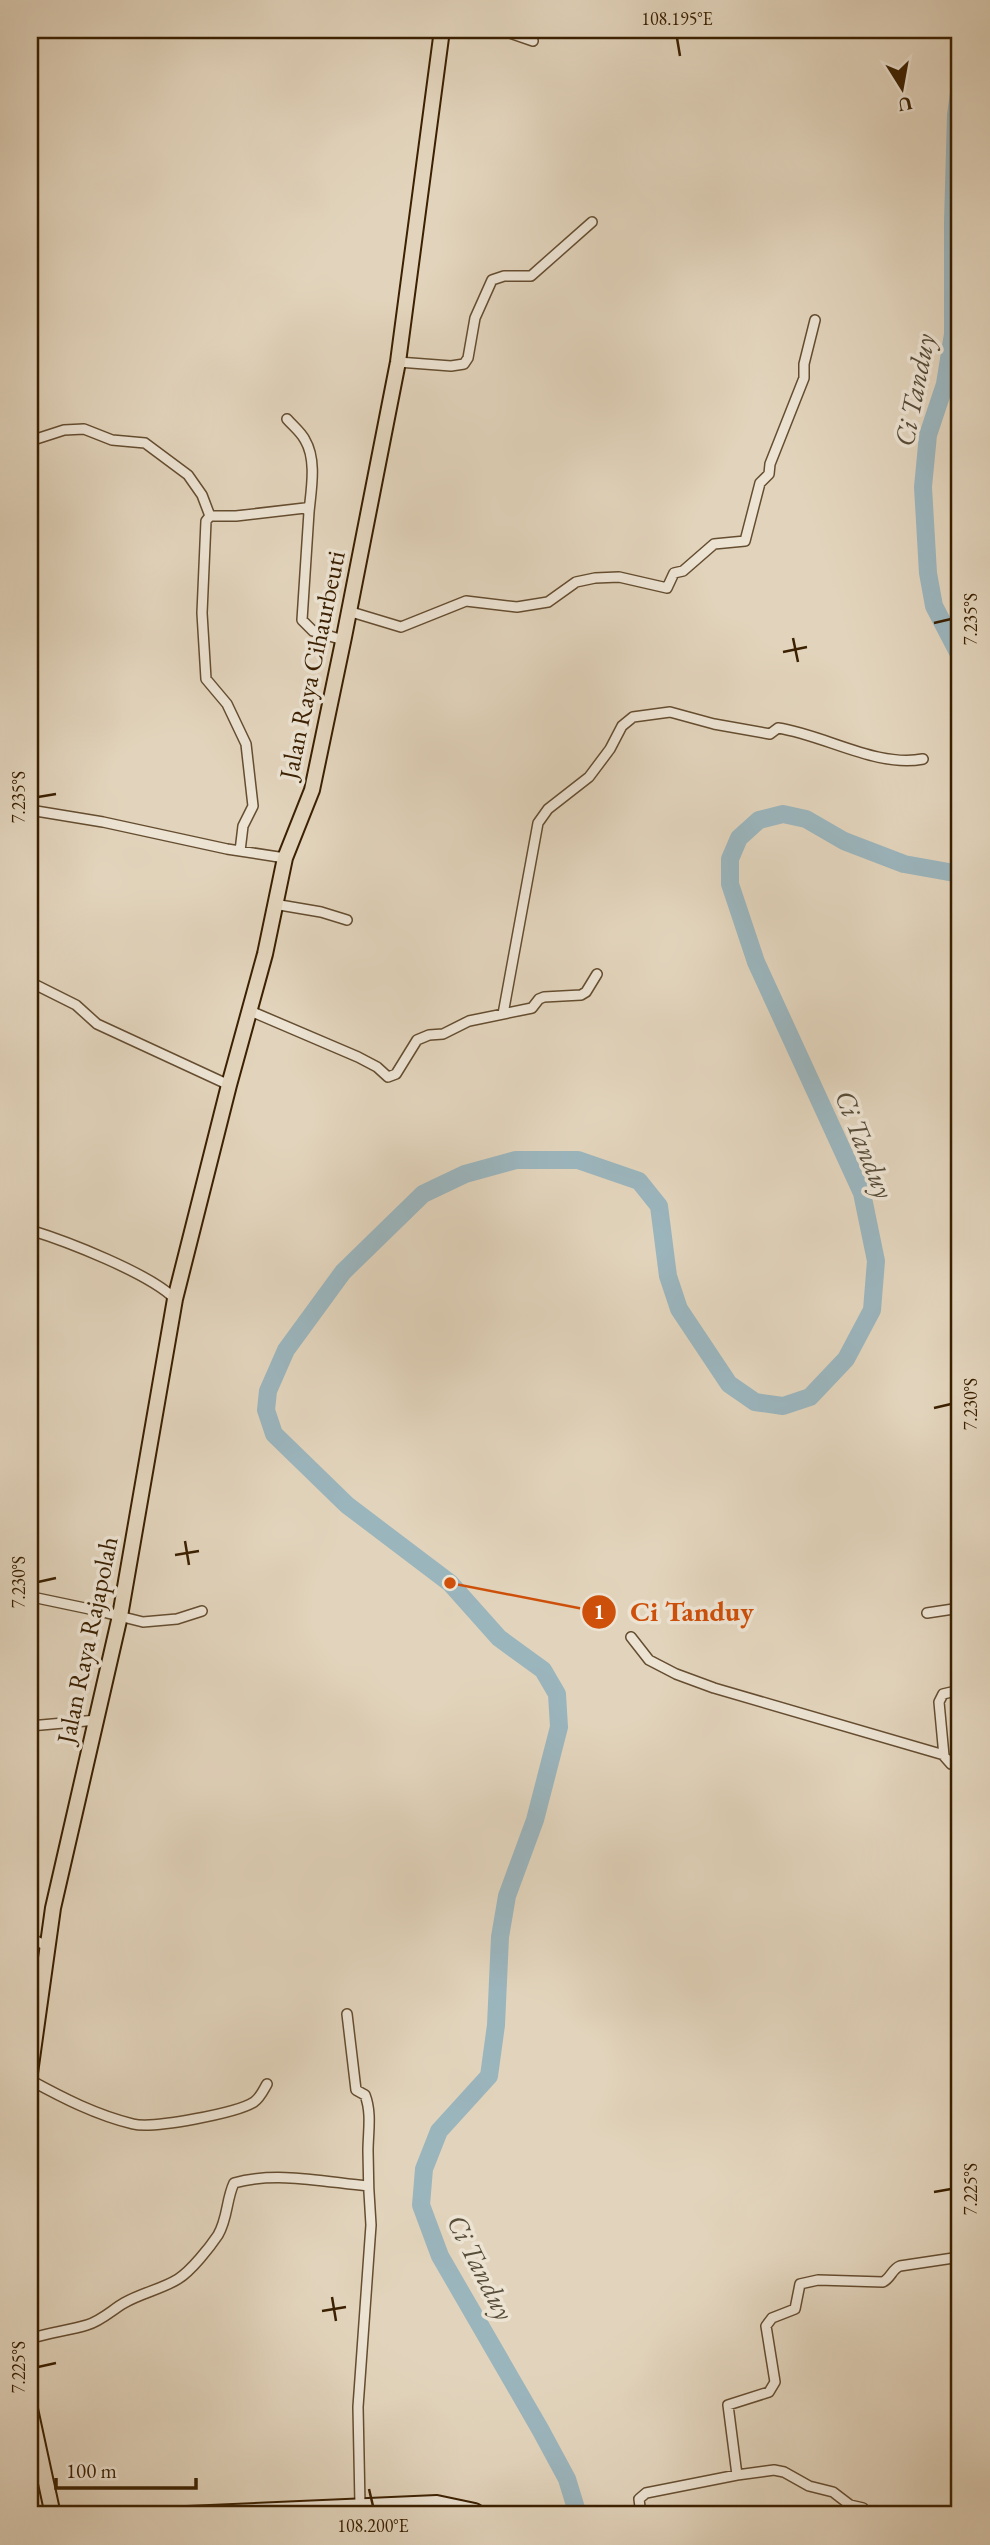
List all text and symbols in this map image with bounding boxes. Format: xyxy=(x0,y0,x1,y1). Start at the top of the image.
text: 108.195°E xyxy=(641,7,713,30)
north arrow xyxy=(867,52,937,122)
text: U xyxy=(896,91,914,118)
water label: Ci Tanduy xyxy=(885,330,943,449)
street label: Jalan Raya Cihaurbeuti xyxy=(271,548,353,784)
text: 7.235°S xyxy=(959,593,982,645)
text: 7.235°S xyxy=(7,771,30,823)
water label: Ci Tanduy xyxy=(827,1084,903,1204)
text: 7.230°S xyxy=(959,1378,982,1430)
street label: Jalan Raya Rajapolah xyxy=(48,1533,126,1749)
text: 7.230°S xyxy=(7,1556,30,1608)
callout: Ci Tanduy xyxy=(581,1587,768,1636)
text: Ci Tanduy xyxy=(630,1593,754,1629)
text: 1 xyxy=(593,1598,605,1625)
text: 7.225°S xyxy=(959,2163,982,2215)
water label: Ci Tanduy xyxy=(439,2208,523,2327)
text: 7.225°S xyxy=(7,2341,30,2393)
scale bar xyxy=(56,2447,196,2491)
text: 100 m xyxy=(66,2457,117,2484)
text: 108.200°E xyxy=(337,2514,409,2537)

